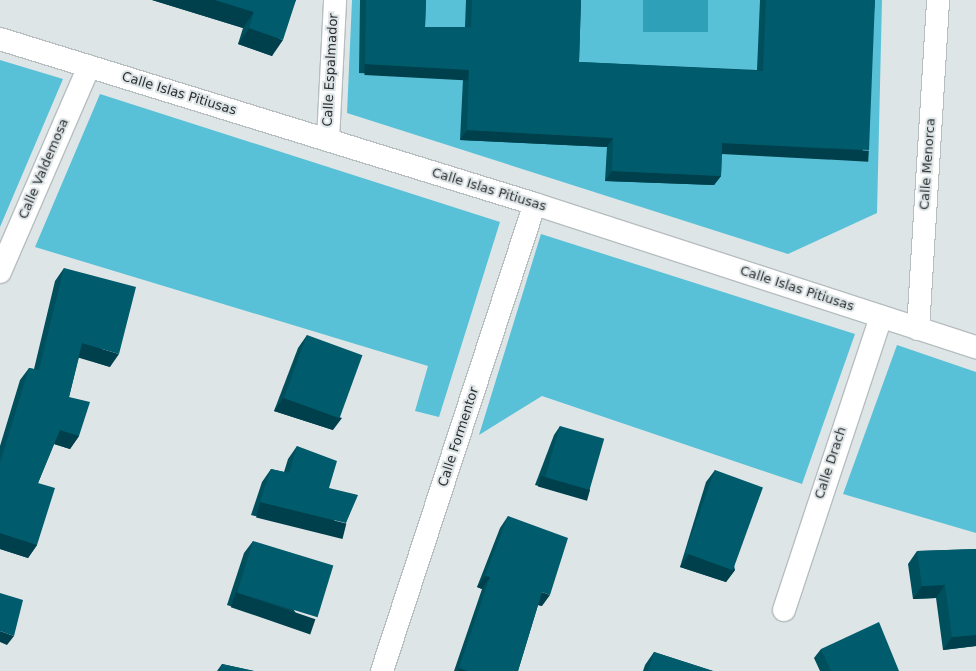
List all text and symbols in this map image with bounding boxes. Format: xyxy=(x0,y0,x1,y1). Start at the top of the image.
street label: Calle Espalmador xyxy=(320,13,342,127)
street label: Calle Islas Pitiusas xyxy=(120,69,238,119)
street label: Calle Valdemosa xyxy=(16,116,72,222)
street label: Calle Menorca xyxy=(917,118,939,210)
street label: Calle Islas Pitiusas xyxy=(430,165,548,215)
street label: Calle Islas Pitiusas xyxy=(738,263,856,315)
street label: Calle Formentor xyxy=(436,385,482,489)
street label: Calle Drach xyxy=(812,425,850,501)

